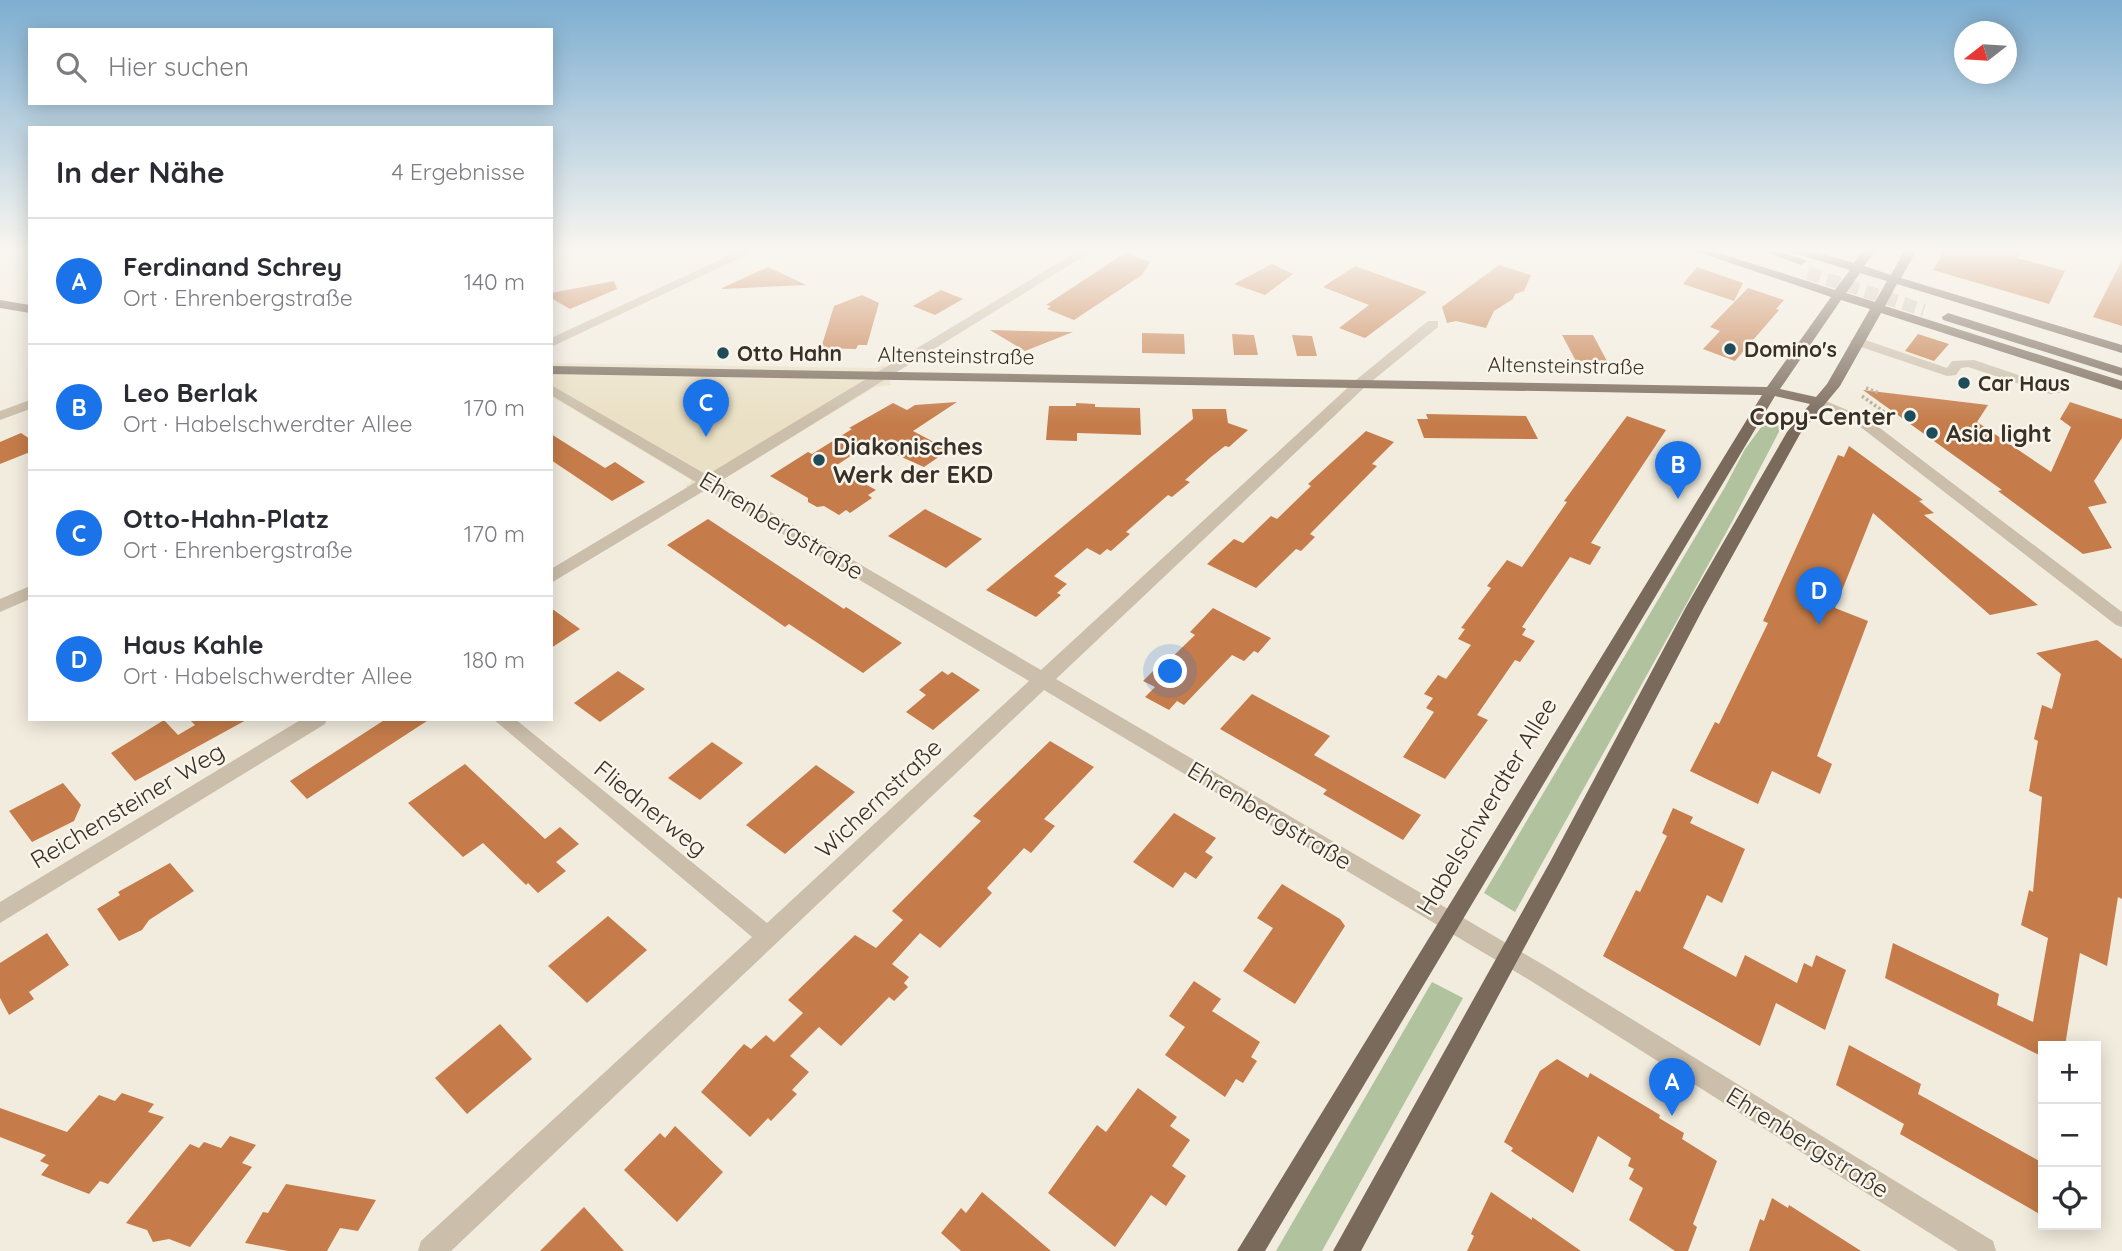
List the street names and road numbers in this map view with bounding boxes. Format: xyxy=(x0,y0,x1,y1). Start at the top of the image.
street label: Altensteinstraße xyxy=(877,341,1035,369)
street label: Altensteinstraße xyxy=(1487,351,1645,379)
street label: Ehrenbergstraße xyxy=(695,464,869,586)
street label: Habelschwerdter Allee xyxy=(1409,692,1563,920)
street label: Wichernstraße xyxy=(809,732,947,864)
street label: Reichensteiner Weg xyxy=(25,735,229,875)
street label: Fliednerweg xyxy=(588,753,714,863)
street label: Ehrenbergstraße xyxy=(1183,754,1357,876)
street label: Ehrenbergstraße xyxy=(1721,1080,1895,1204)

